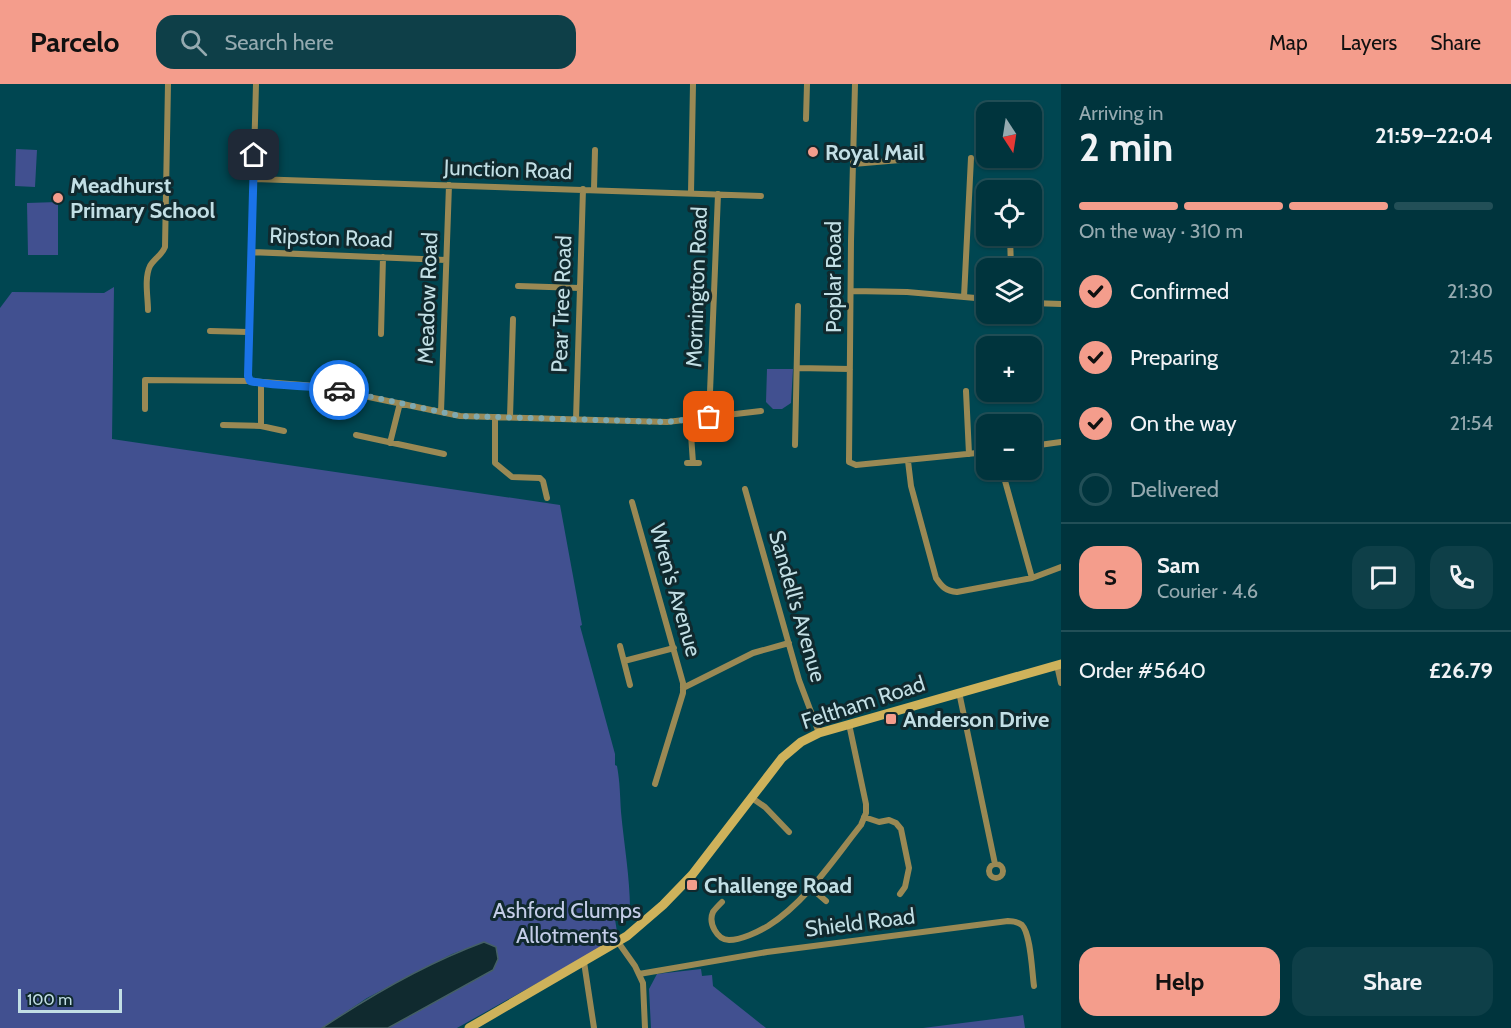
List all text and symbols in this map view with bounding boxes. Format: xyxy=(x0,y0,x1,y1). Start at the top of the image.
search box xyxy=(156,15,576,69)
text: Parcelo xyxy=(30,25,120,59)
icon: search xyxy=(177,26,210,59)
text: Search here xyxy=(225,29,334,56)
text: Map xyxy=(1269,30,1308,55)
text: Layers xyxy=(1341,30,1397,55)
text: Share xyxy=(1430,30,1481,55)
text: Arriving in xyxy=(1079,101,1163,125)
north arrow xyxy=(976,102,1042,168)
map controls xyxy=(976,102,1042,480)
text: 21:59–22:04 xyxy=(1375,122,1493,149)
text: 2 min xyxy=(1079,123,1173,171)
pin xyxy=(228,129,279,180)
icon: home xyxy=(237,138,270,171)
place label: Royal Mail xyxy=(825,139,924,166)
marker: Royal Mail xyxy=(806,145,820,159)
street label: Junction Road xyxy=(442,154,573,185)
place label: Meadhurst Primary School xyxy=(70,172,216,224)
button: locate xyxy=(976,180,1042,246)
marker: Meadhurst Primary School xyxy=(51,191,65,205)
street label: Mornington Road xyxy=(680,206,713,368)
text: On the way · 310 m xyxy=(1079,219,1243,243)
street label: Poplar Road xyxy=(820,221,847,333)
street label: Ripston Road xyxy=(269,222,393,253)
street label: Meadow Road xyxy=(412,231,443,365)
street label: Pear Tree Road xyxy=(546,235,577,373)
button: layers xyxy=(976,258,1042,324)
icon: check xyxy=(1079,275,1112,308)
text: Confirmed xyxy=(1130,278,1229,305)
text: 21:30 xyxy=(1447,279,1493,303)
button: + xyxy=(976,336,1042,402)
icon: check xyxy=(1079,341,1112,374)
text: Preparing xyxy=(1130,344,1218,371)
text: 21:45 xyxy=(1449,345,1493,369)
courier xyxy=(309,360,369,420)
icon: car xyxy=(323,374,356,407)
pin xyxy=(683,391,734,442)
icon: bag xyxy=(692,400,725,433)
icon: check xyxy=(1079,407,1112,440)
text: On the way xyxy=(1130,410,1237,437)
text: 21:54 xyxy=(1449,411,1493,435)
button: − xyxy=(976,414,1042,480)
text: Delivered xyxy=(1130,476,1219,503)
street label: Wren's Avenue xyxy=(644,520,707,660)
street label: Sandell's Avenue xyxy=(763,527,832,685)
button: chat xyxy=(1352,546,1415,609)
button: phone xyxy=(1430,546,1493,609)
text: Sam xyxy=(1157,552,1200,579)
text: S xyxy=(1104,564,1117,591)
text: Courier · 4.6 xyxy=(1157,579,1258,603)
text: Order #5640 xyxy=(1079,657,1206,684)
text: £26.79 xyxy=(1429,657,1493,684)
street label: Feltham Road xyxy=(798,670,929,735)
place label: Anderson Drive xyxy=(903,706,1049,733)
marker: Anderson Drive xyxy=(884,712,898,726)
place label: Challenge Road xyxy=(704,872,852,899)
marker: Challenge Road xyxy=(685,878,699,892)
park label: Ashford Clumps Allotments xyxy=(493,897,641,949)
street label: Shield Road xyxy=(804,902,917,943)
button: Help xyxy=(1079,947,1280,1016)
button: Share xyxy=(1292,947,1493,1016)
scale bar xyxy=(18,986,122,1014)
text: 100 m xyxy=(27,990,72,1009)

